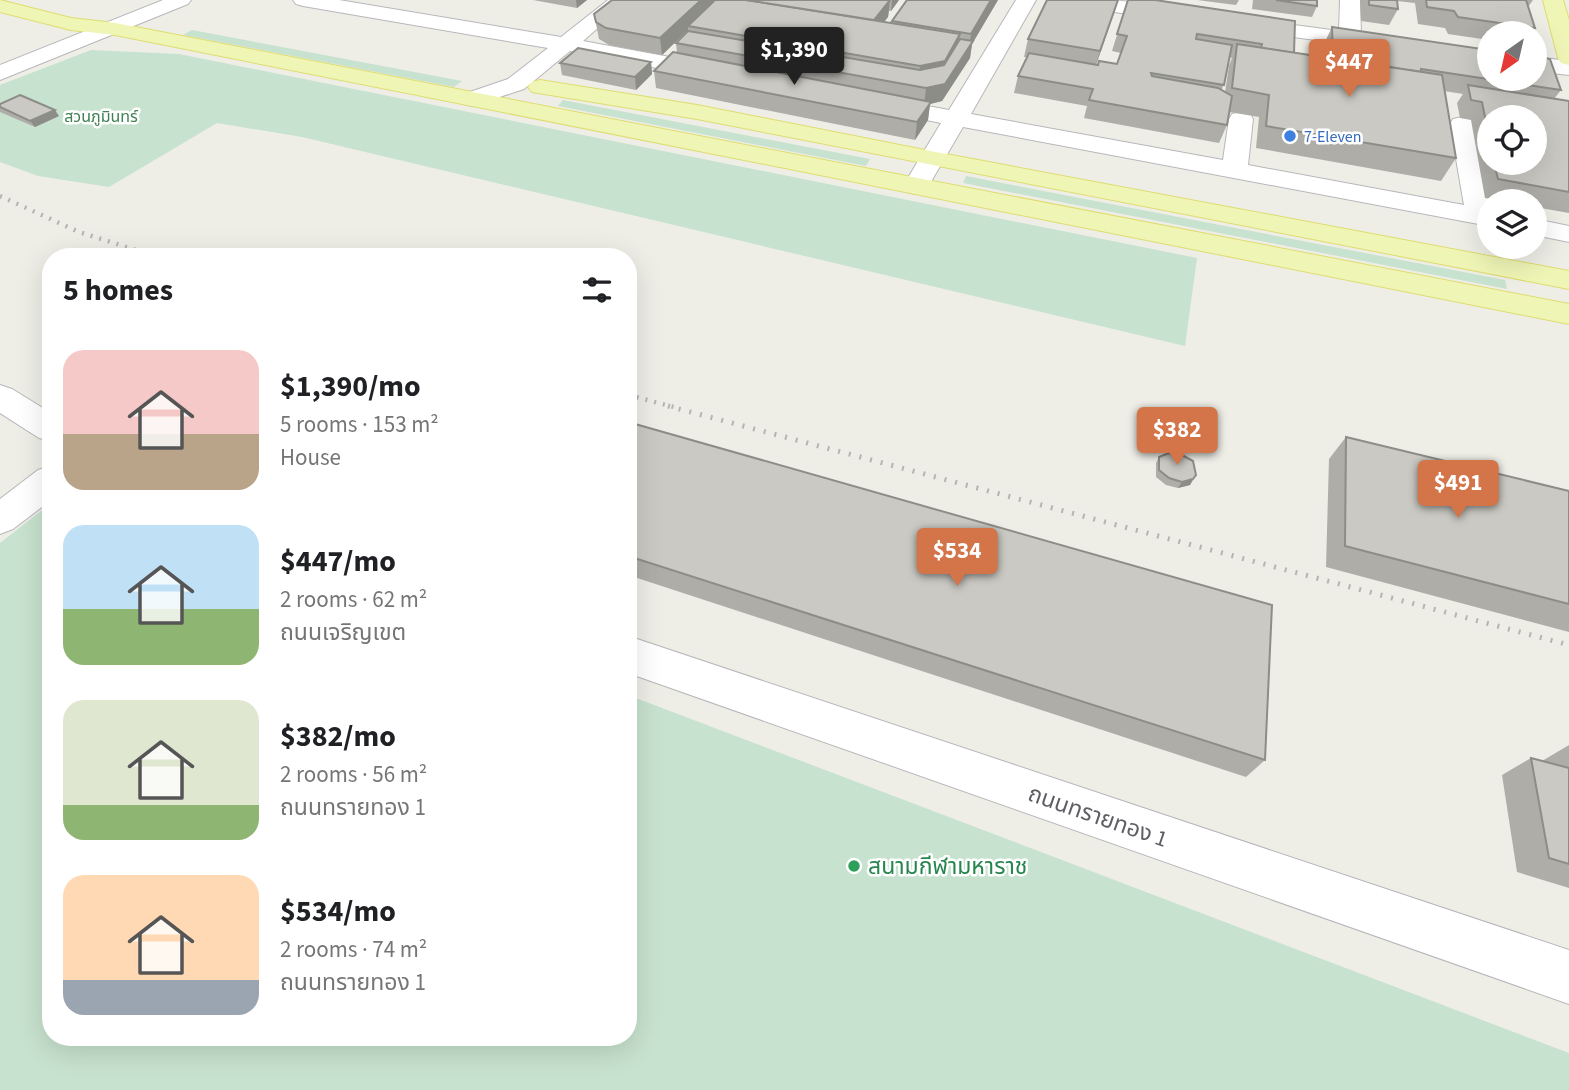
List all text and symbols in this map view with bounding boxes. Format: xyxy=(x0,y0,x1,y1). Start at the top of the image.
north arrow xyxy=(1477,21,1547,91)
map controls xyxy=(1477,21,1547,259)
pin: $1,390 xyxy=(737,28,851,87)
text: $1,390 xyxy=(760,33,828,66)
pin: $447 xyxy=(1308,40,1390,99)
text: $447 xyxy=(1325,45,1373,78)
button: locate xyxy=(1477,105,1547,175)
park label: สวนภูมินทร์ xyxy=(64,106,139,128)
place label: 7-Eleven xyxy=(1304,126,1362,148)
marker: 7-Eleven xyxy=(1282,128,1298,144)
button: layers xyxy=(1477,189,1547,259)
text: 5 homes xyxy=(63,269,173,312)
icon: filters xyxy=(578,271,616,309)
text: $1,390/mo xyxy=(280,365,421,408)
icon: home xyxy=(119,378,203,462)
pin: $382 xyxy=(1136,407,1218,467)
text: 5 rooms · 153 m² xyxy=(280,408,439,441)
text: $382 xyxy=(1153,413,1201,446)
text: House xyxy=(280,441,341,474)
pin: $491 xyxy=(1417,461,1499,520)
text: $491 xyxy=(1434,466,1482,499)
pin: $534 xyxy=(916,528,998,588)
text: $534 xyxy=(933,534,981,567)
text: $447/mo xyxy=(280,540,396,583)
icon: home xyxy=(119,553,203,637)
text: 2 rooms · 62 m² xyxy=(280,583,427,616)
text: ถนนเจริญเขต xyxy=(280,616,406,649)
text: $382/mo xyxy=(280,715,396,758)
icon: home xyxy=(119,728,203,812)
text: 2 rooms · 56 m² xyxy=(280,758,427,791)
street label: ถนนทรายทอง 1 xyxy=(1024,777,1172,856)
text: ถนนทรายทอง 1 xyxy=(280,791,426,824)
place label: สนามกีฬามหาราช xyxy=(868,850,1027,883)
marker: สนามกีฬามหาราช xyxy=(846,858,862,874)
text: $534/mo xyxy=(280,890,396,933)
icon: home xyxy=(119,903,203,987)
text: 2 rooms · 74 m² xyxy=(280,933,427,966)
text: ถนนทรายทอง 1 xyxy=(280,966,426,999)

